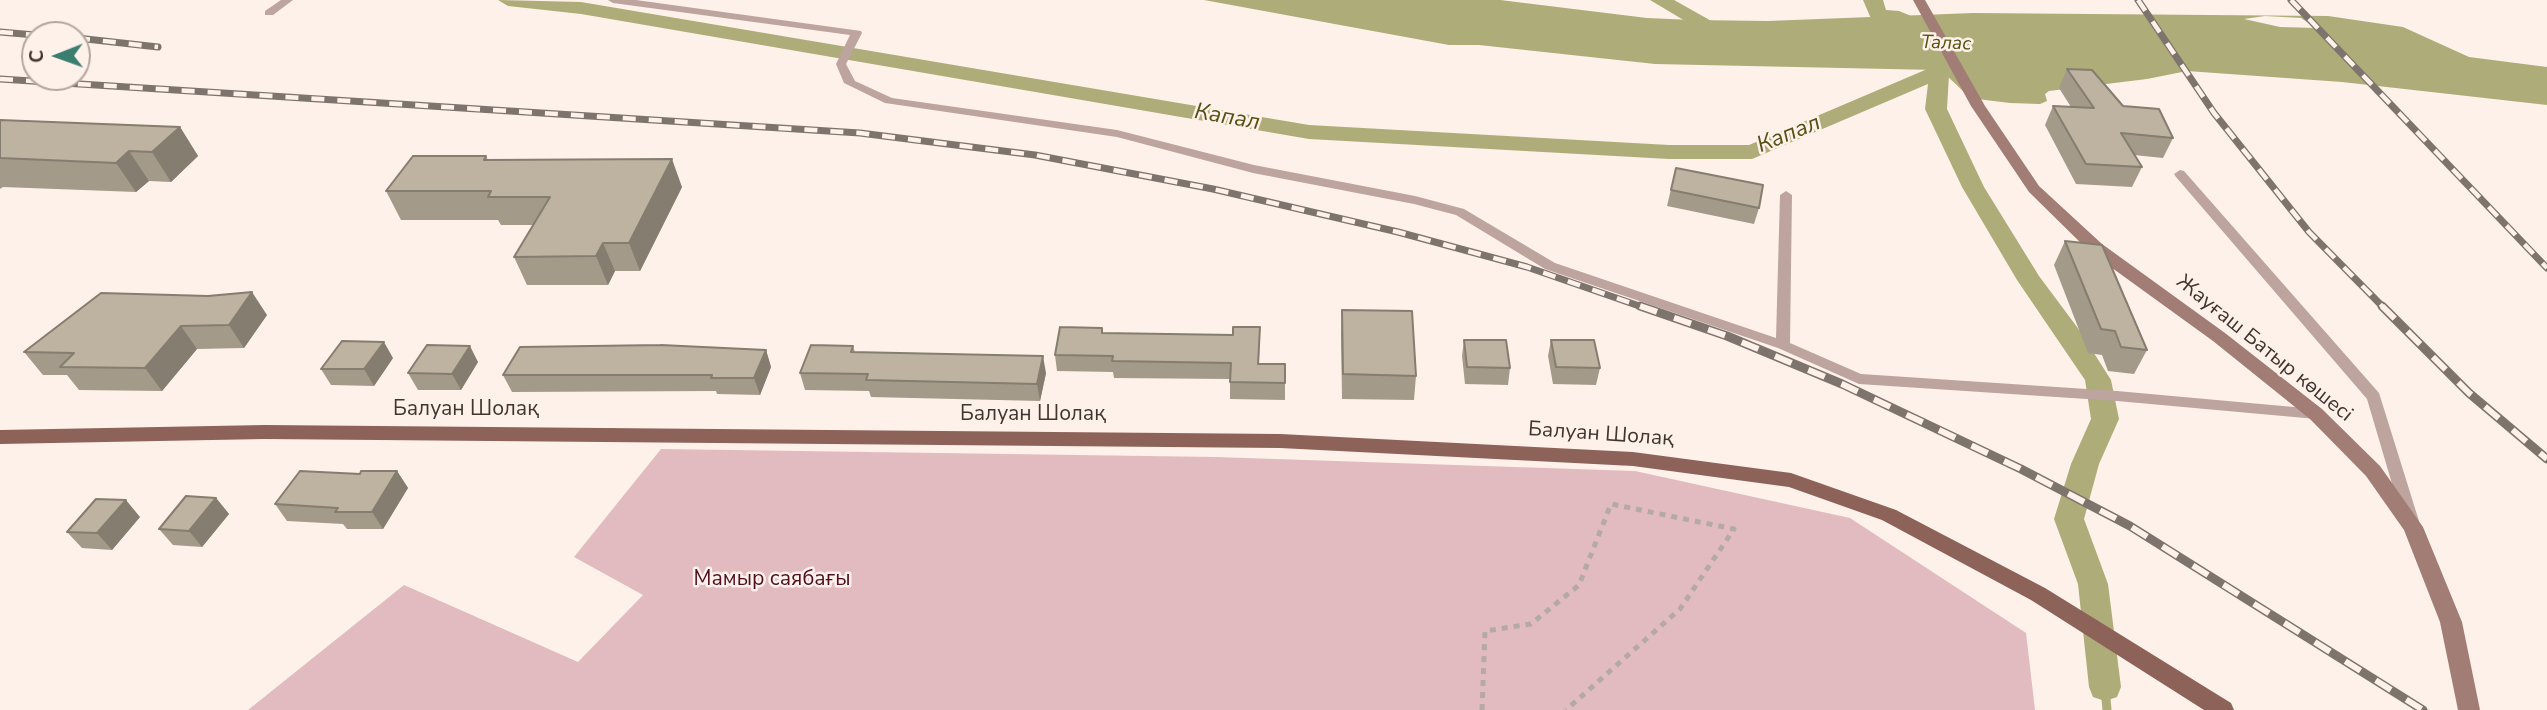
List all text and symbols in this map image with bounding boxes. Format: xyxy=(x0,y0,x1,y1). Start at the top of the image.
north arrow xyxy=(21,21,91,91)
water label: Талас xyxy=(1920,32,1972,56)
text: С xyxy=(24,50,50,63)
water label: Капал xyxy=(1192,99,1262,137)
water label: Капал xyxy=(1753,110,1825,160)
street label: Жауғаш Батыр көшесі xyxy=(2171,270,2357,428)
street label: Балуан Шолақ xyxy=(393,397,539,423)
street label: Балуан Шолақ xyxy=(960,402,1106,428)
street label: Балуан Шолақ xyxy=(1527,417,1675,453)
park label: Мамыр саябағы xyxy=(694,567,850,593)

